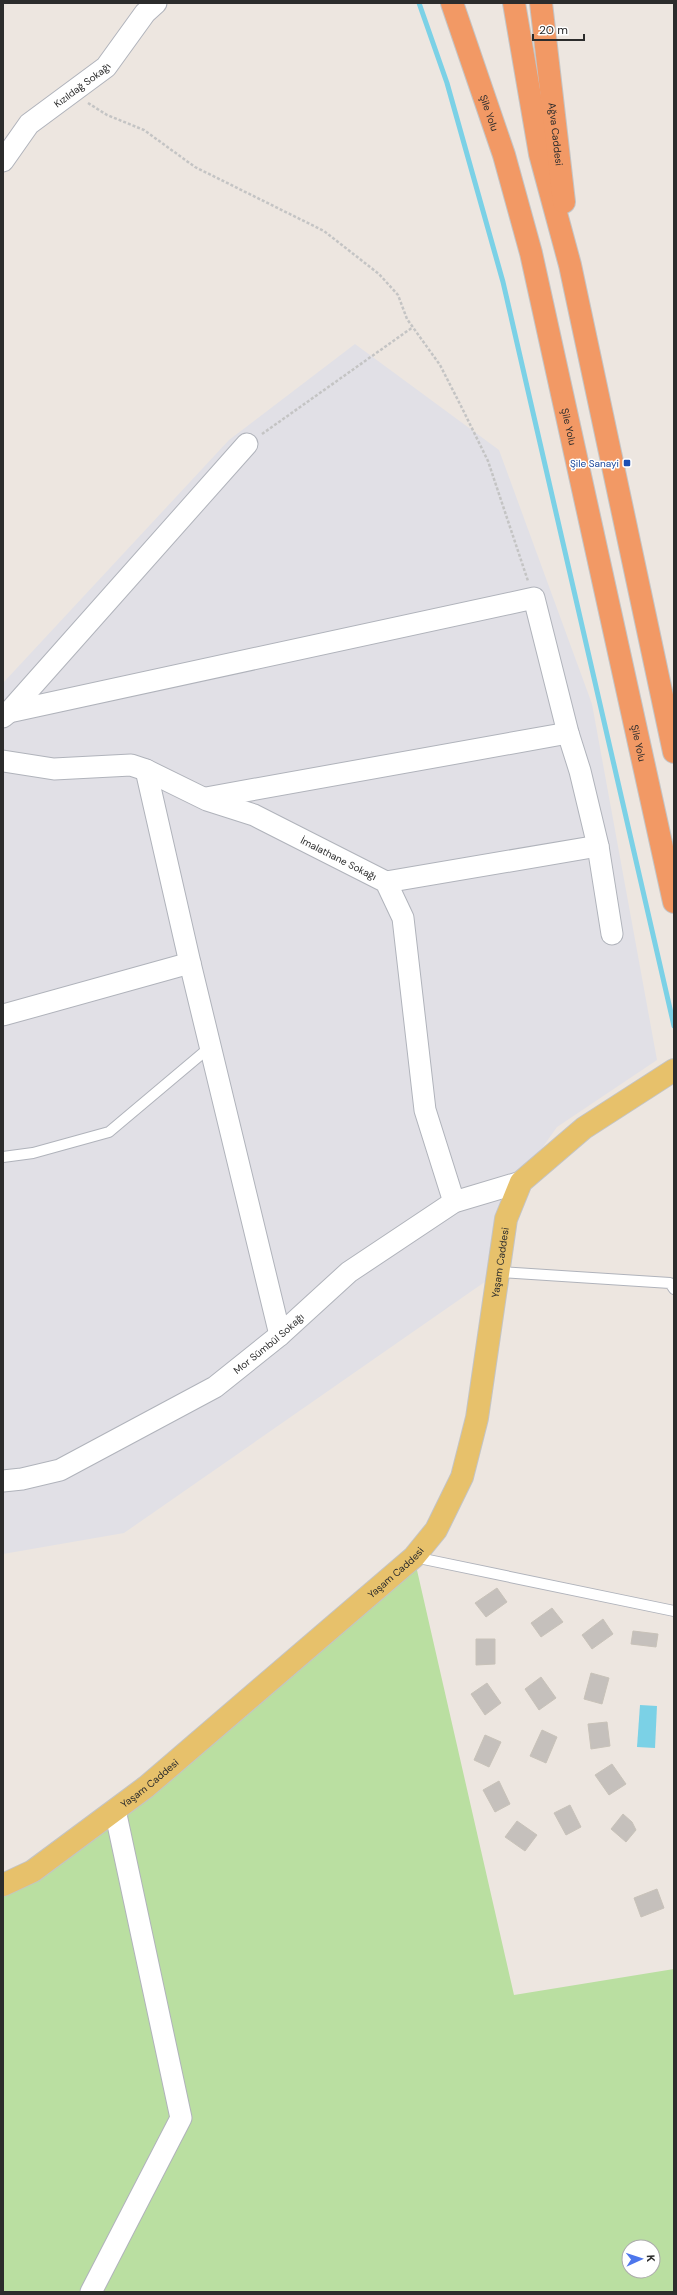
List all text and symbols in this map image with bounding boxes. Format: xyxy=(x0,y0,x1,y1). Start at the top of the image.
scale bar xyxy=(533,16,584,42)
text: 20 m xyxy=(539,22,568,38)
street label: Kızıldağ Sokağı xyxy=(51,61,114,110)
street label: Şile Yolu xyxy=(477,93,501,133)
street label: Ağva Caddesi xyxy=(546,102,566,167)
street label: Şile Yolu xyxy=(558,407,579,447)
place label: Şile Sanayi xyxy=(570,457,619,470)
marker: Şile Sanayi xyxy=(622,458,632,468)
street label: Şile Yolu xyxy=(628,723,649,763)
street label: İmalathane Sokağı xyxy=(298,834,379,883)
street label: Yaşam Caddesi xyxy=(489,1226,512,1299)
street label: Mor Sümbül Sokağı xyxy=(231,1310,307,1377)
street label: Yaşam Caddesi xyxy=(365,1544,427,1601)
street label: Yaşam Caddesi xyxy=(118,1756,181,1811)
north arrow xyxy=(621,2239,661,2279)
text: K xyxy=(644,2255,658,2262)

